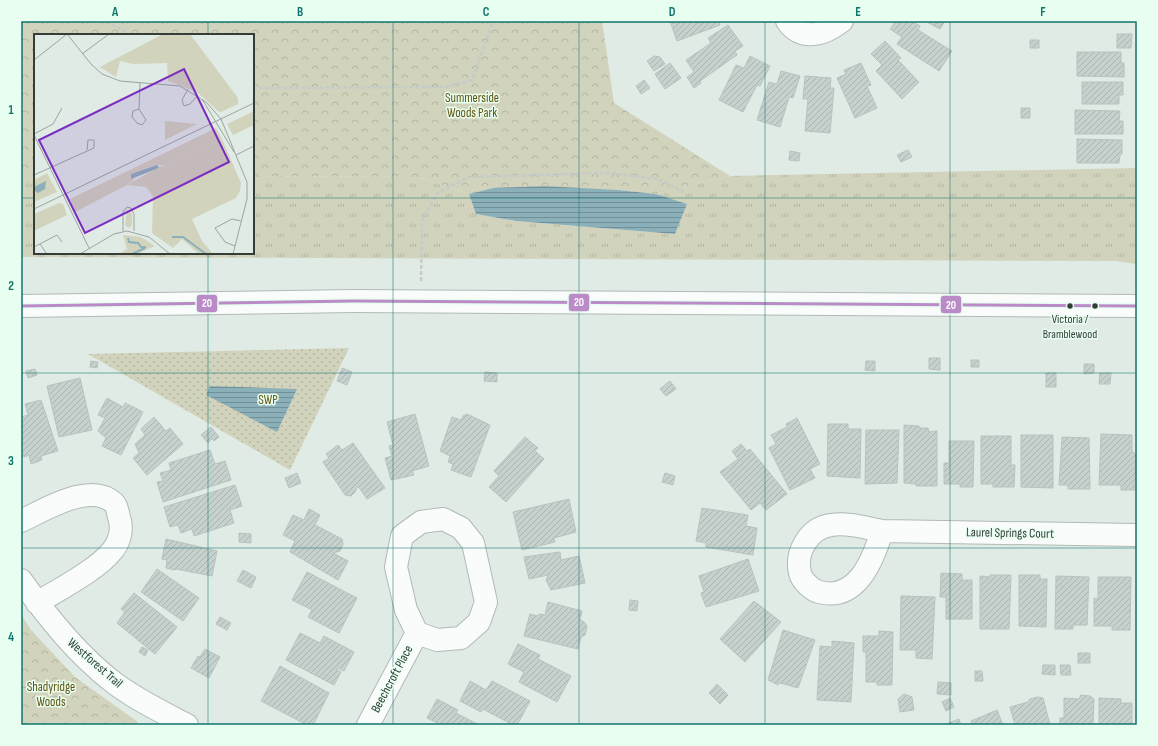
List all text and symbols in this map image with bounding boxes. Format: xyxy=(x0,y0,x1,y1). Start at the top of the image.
text: A xyxy=(111,4,119,20)
text: B xyxy=(297,4,303,20)
text: C xyxy=(483,4,490,20)
text: D xyxy=(669,4,676,20)
text: E xyxy=(855,4,861,20)
text: F xyxy=(1040,4,1046,20)
inset map xyxy=(34,34,254,254)
park label: Summerside Woods Park xyxy=(445,90,499,121)
text: 1 xyxy=(8,102,14,118)
text: 2 xyxy=(8,278,14,294)
line badge: 20 xyxy=(568,293,590,312)
line badge: 20 xyxy=(196,294,218,313)
line badge: 20 xyxy=(940,295,962,314)
text: 20 xyxy=(574,296,584,309)
text: 20 xyxy=(202,297,212,310)
text: 20 xyxy=(946,299,956,312)
marker: Victoria / Bramblewood xyxy=(1065,301,1075,311)
unlabelled marker xyxy=(1090,301,1100,311)
place label: Victoria / Bramblewood xyxy=(1043,312,1097,342)
park label: SWP xyxy=(258,392,278,408)
text: 3 xyxy=(8,453,14,469)
street label: Laurel Springs Court xyxy=(966,524,1054,542)
text: 4 xyxy=(8,629,14,645)
street label: Westforest Trail xyxy=(64,635,126,691)
street label: Beechcroft Place xyxy=(368,643,416,715)
park label: Shadyridge Woods xyxy=(27,679,75,710)

